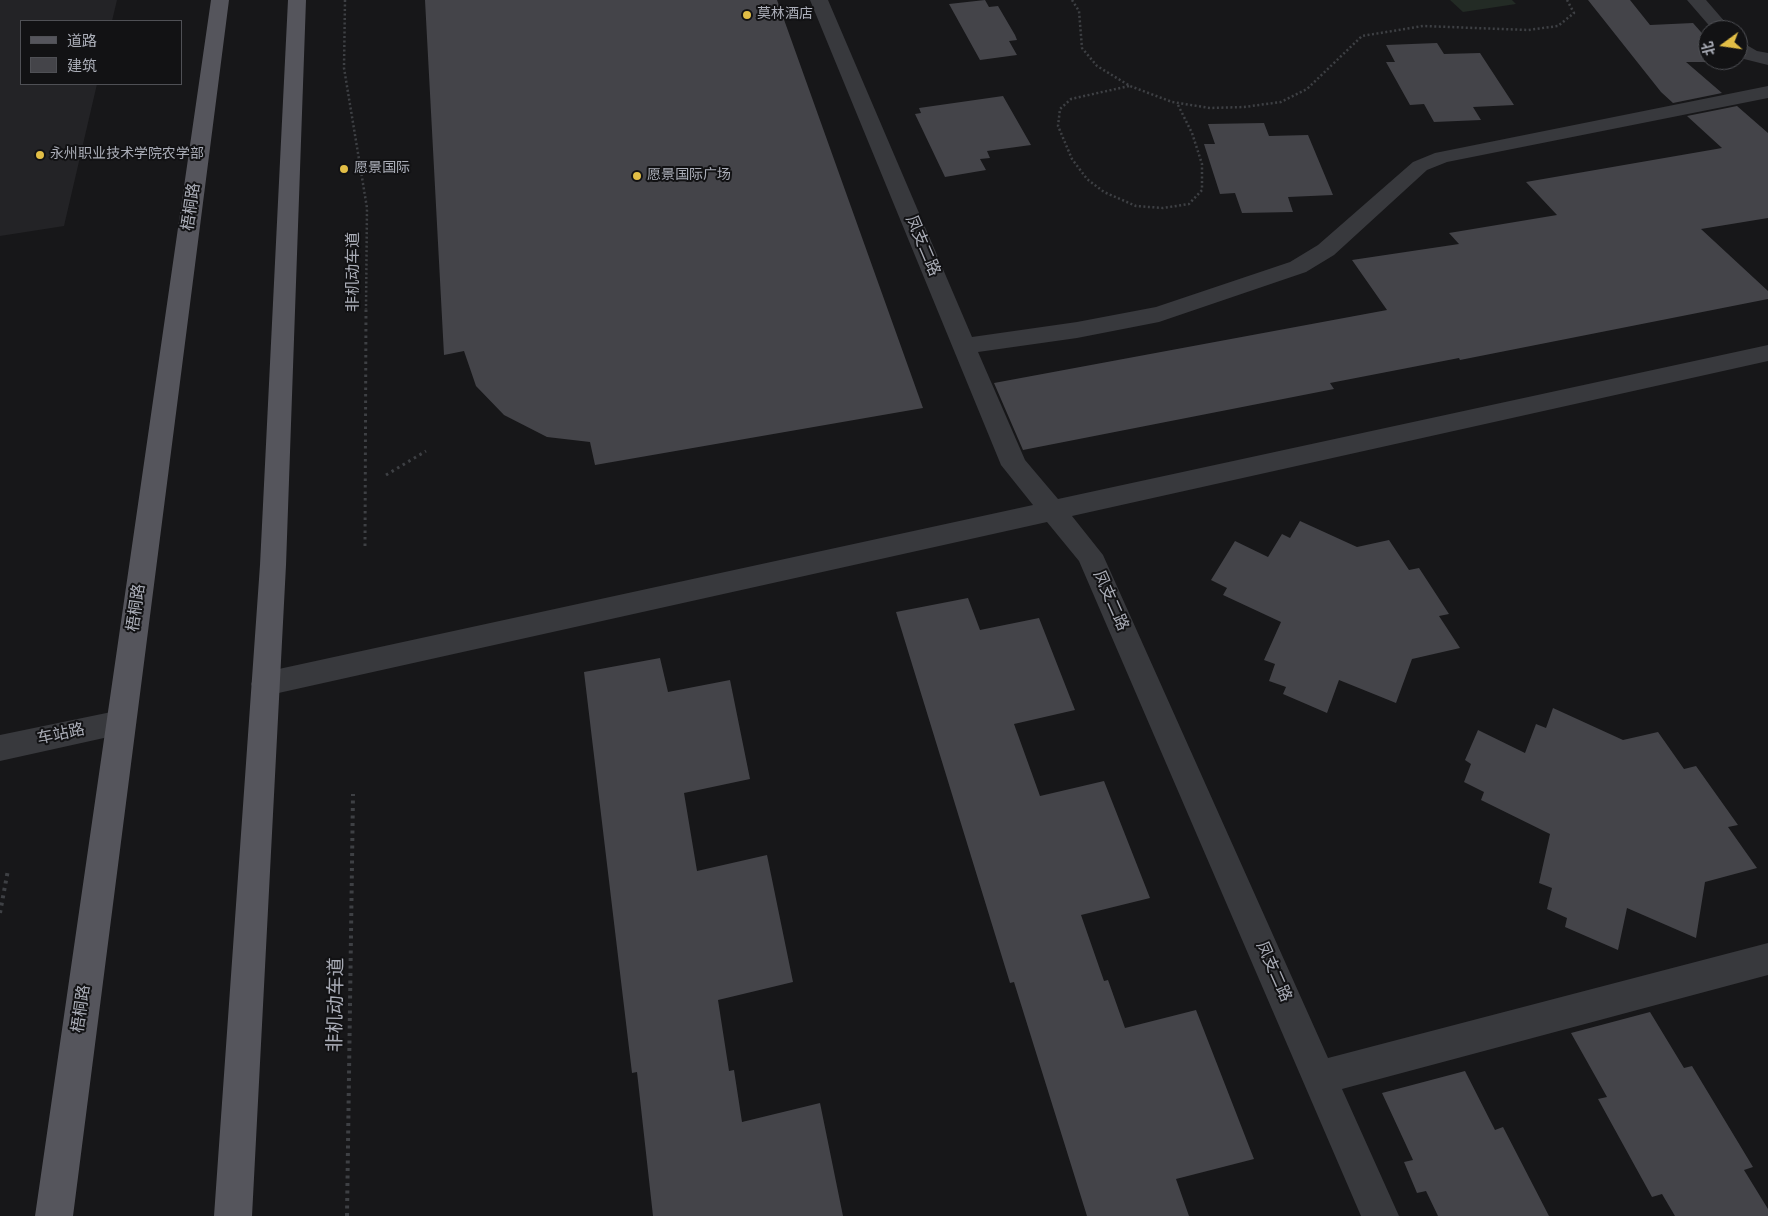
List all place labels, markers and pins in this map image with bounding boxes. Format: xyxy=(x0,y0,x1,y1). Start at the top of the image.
place label: 莫林酒店 xyxy=(757,7,813,23)
marker: 莫林酒店 xyxy=(741,9,753,21)
place label: 永州职业技术学院农学部 xyxy=(50,147,204,163)
marker: 永州职业技术学院农学部 xyxy=(34,149,46,161)
place label: 愿景国际 xyxy=(354,161,410,177)
marker: 愿景国际 xyxy=(338,163,350,175)
place label: 愿景国际广场 xyxy=(647,168,731,184)
marker: 愿景国际广场 xyxy=(631,170,643,182)

